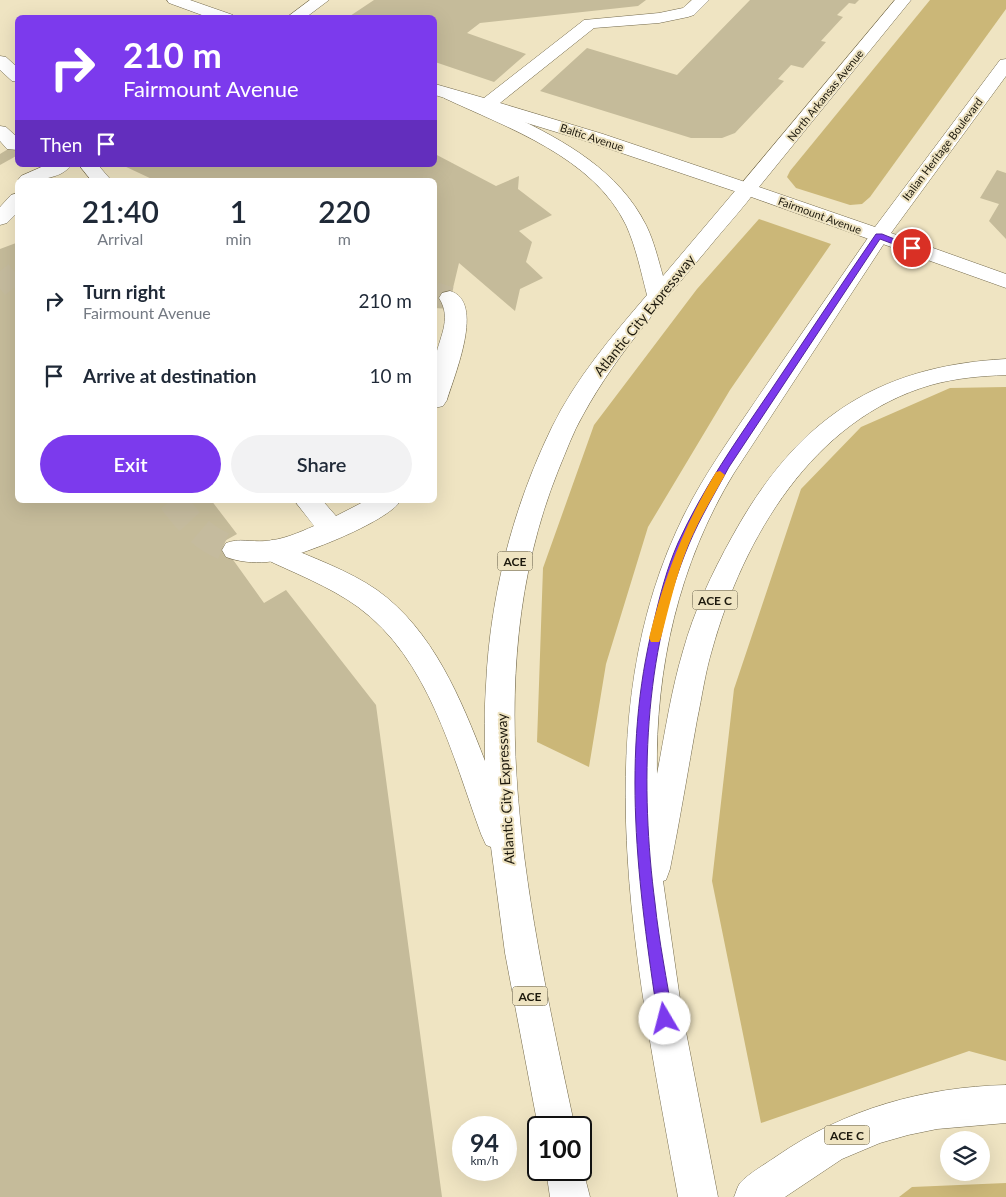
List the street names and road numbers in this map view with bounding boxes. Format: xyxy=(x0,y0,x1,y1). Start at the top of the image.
street label: North Arkansas Avenue xyxy=(784,47,866,143)
street label: Italian Heritage Boulevard xyxy=(899,95,985,203)
street label: Baltic Avenue xyxy=(559,121,626,153)
street label: Fairmount Avenue xyxy=(777,194,864,236)
street label: Atlantic City Expressway xyxy=(590,250,699,379)
road number: ACE xyxy=(498,552,532,570)
road number: ACE C xyxy=(692,590,738,610)
street label: Atlantic City Expressway xyxy=(493,712,517,865)
road number: ACE xyxy=(512,986,548,1006)
road number: ACE C xyxy=(824,1126,870,1144)

